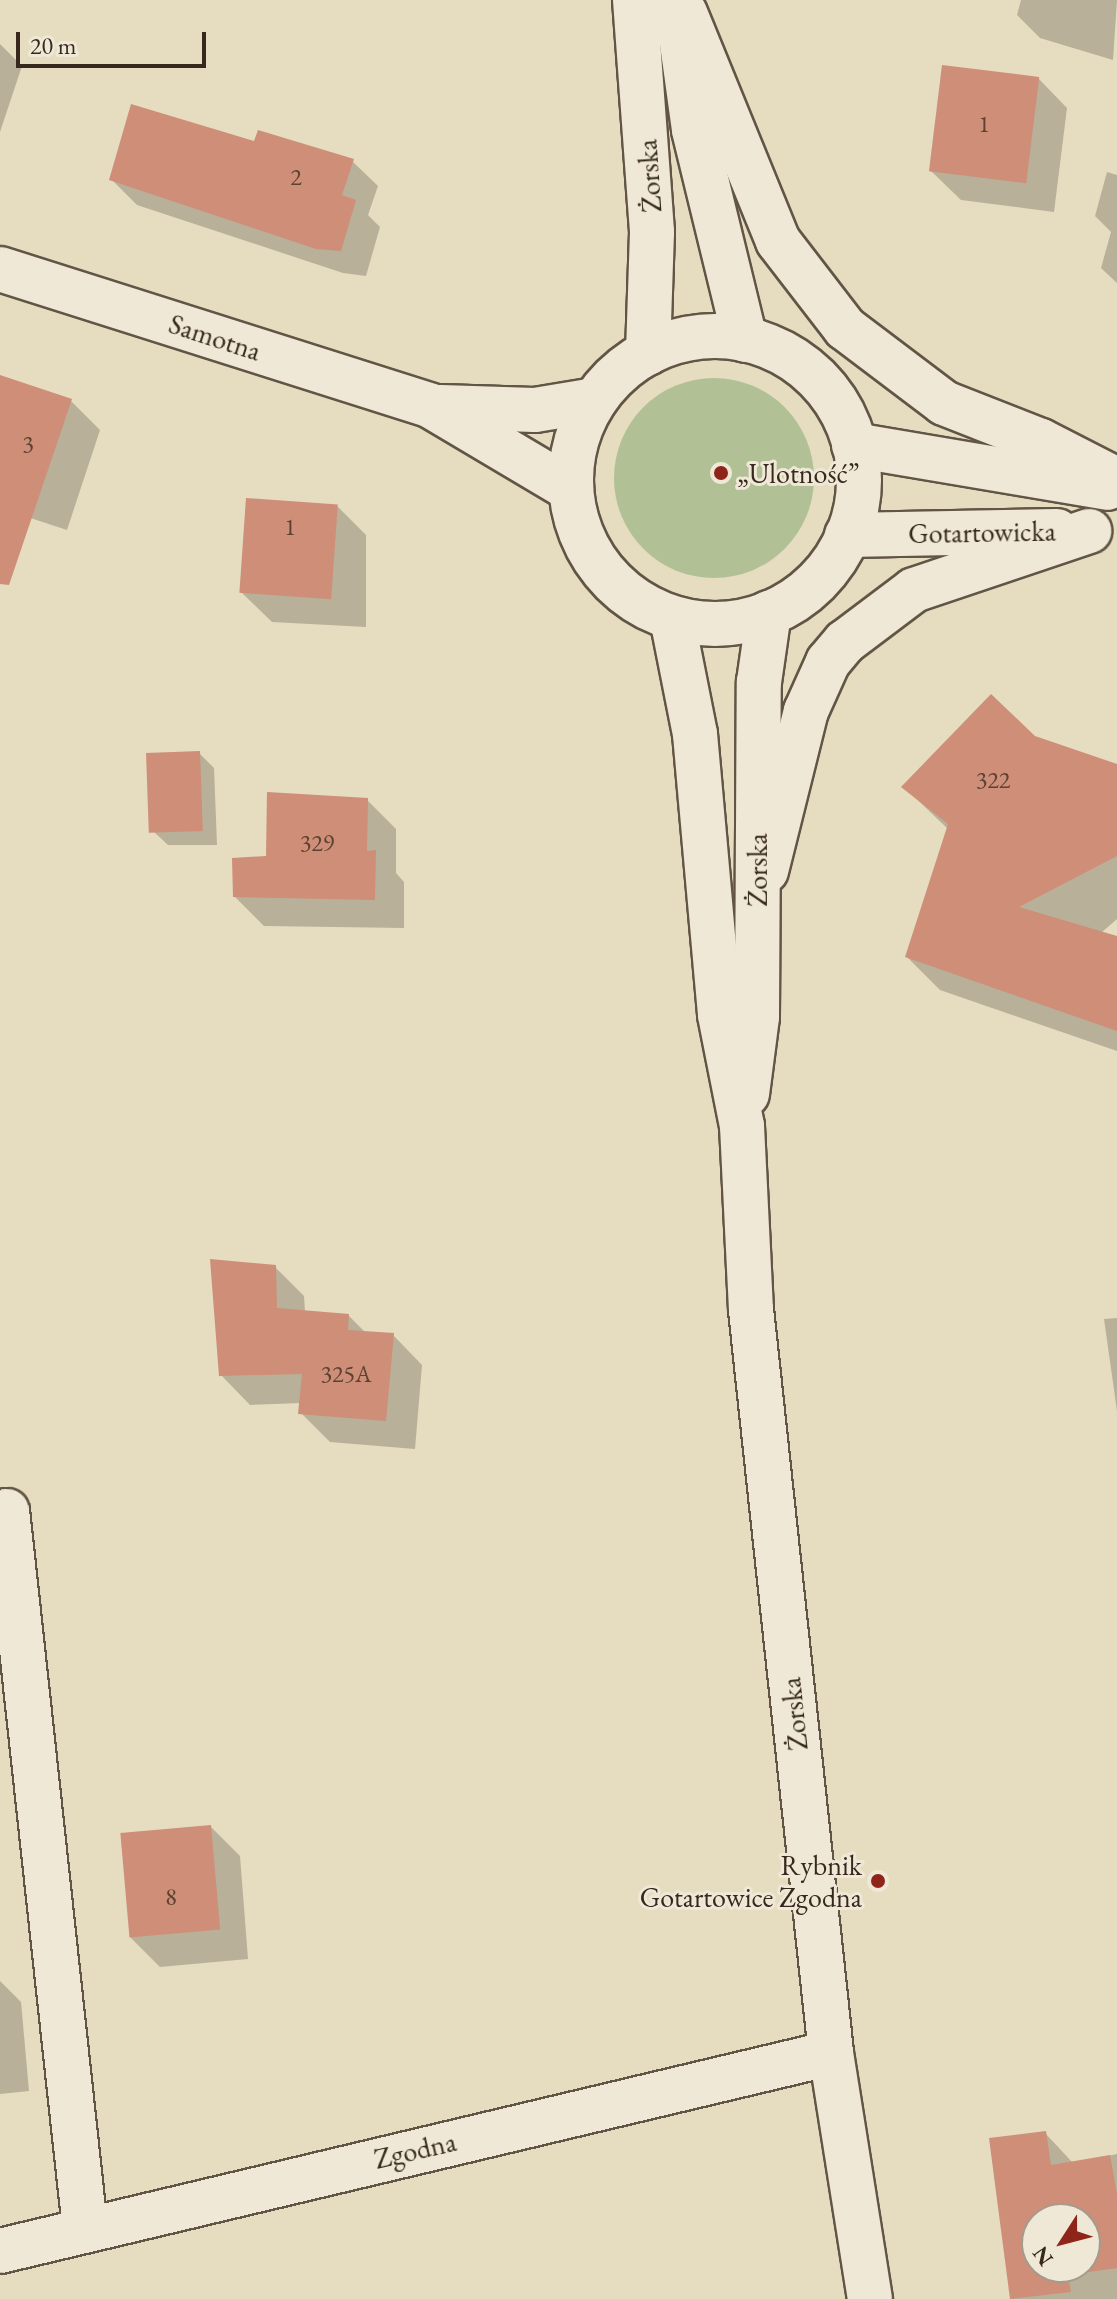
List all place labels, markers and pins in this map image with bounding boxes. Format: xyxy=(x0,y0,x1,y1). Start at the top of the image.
place label: „Ulotność” xyxy=(737,456,860,490)
marker: „Ulotność” xyxy=(712,464,730,482)
place label: Rybnik Gotartowice Zgodna xyxy=(640,1848,862,1914)
marker: Rybnik Gotartowice Zgodna xyxy=(869,1872,887,1890)

